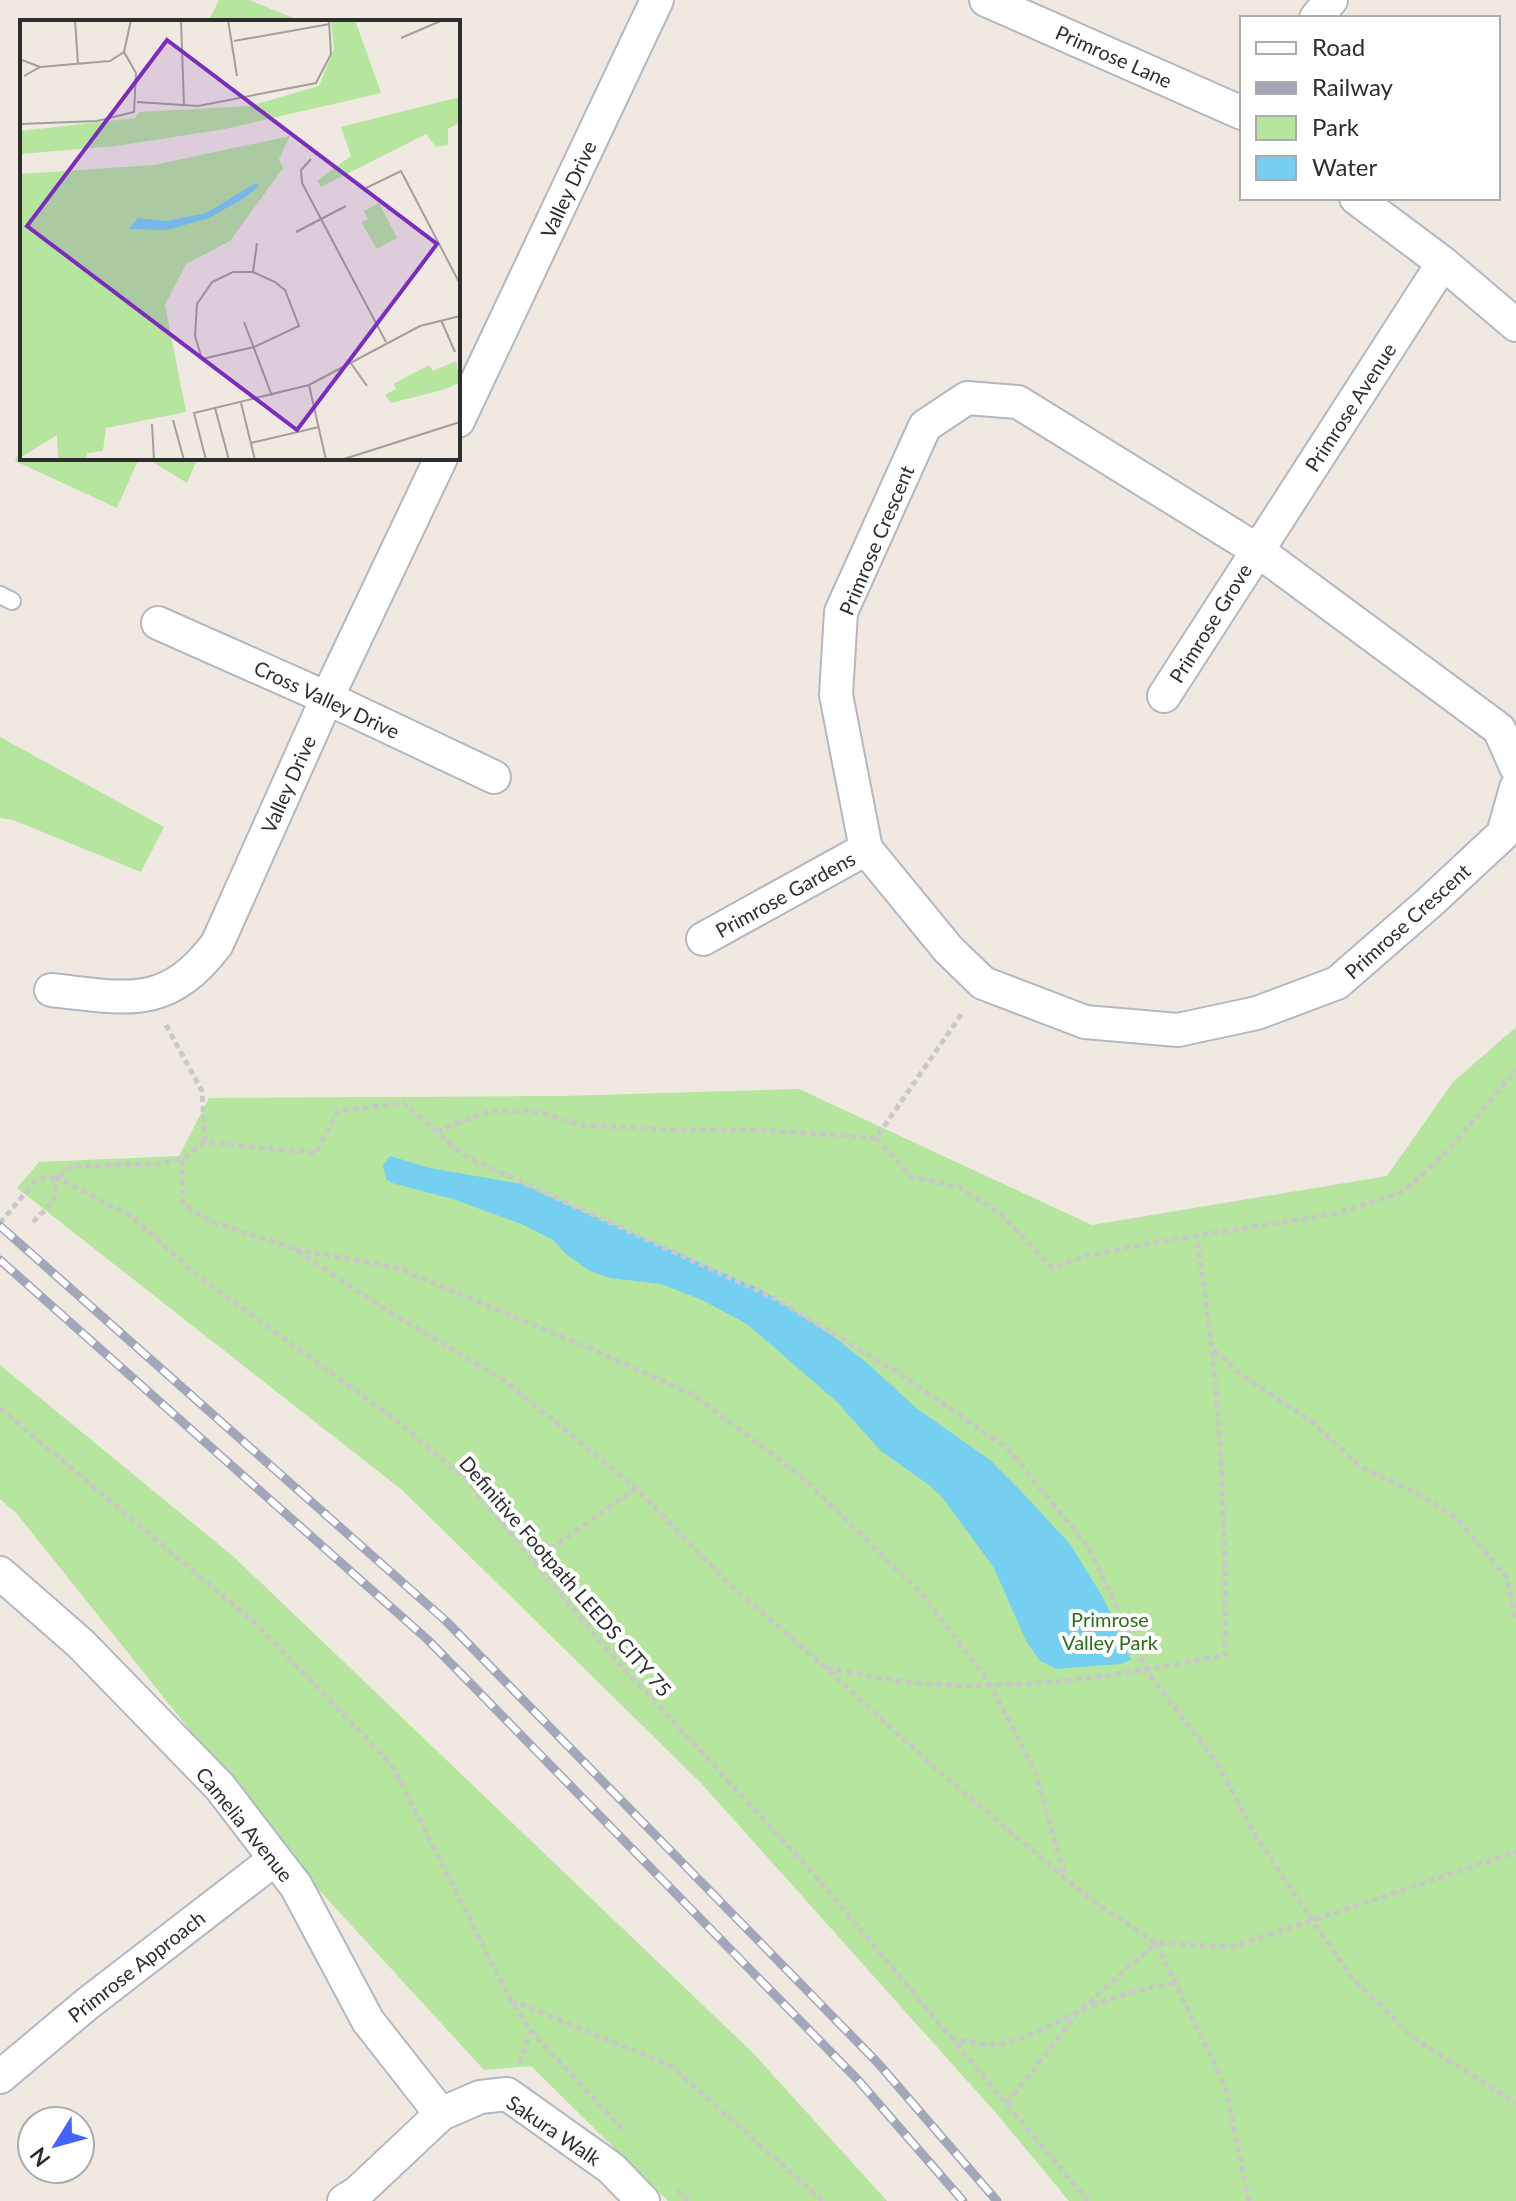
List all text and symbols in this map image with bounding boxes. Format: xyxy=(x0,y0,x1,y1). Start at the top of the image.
legend xyxy=(1240,16,1500,200)
inset map xyxy=(20,20,460,460)
street label: Primrose Lane xyxy=(1052,20,1176,92)
text: Road xyxy=(1312,32,1365,61)
text: Railway xyxy=(1312,72,1394,101)
text: Park xyxy=(1312,112,1360,141)
street label: Valley Drive xyxy=(535,137,601,241)
text: Water xyxy=(1312,152,1377,181)
street label: Primrose Avenue xyxy=(1300,338,1400,476)
street label: Primrose Crescent xyxy=(834,461,918,619)
street label: Primrose Grove xyxy=(1164,559,1256,687)
street label: Cross Valley Drive xyxy=(251,655,403,743)
street label: Valley Drive xyxy=(256,731,320,837)
street label: Primrose Gardens xyxy=(711,846,859,942)
street label: Primrose Crescent xyxy=(1339,858,1475,984)
street label: Definitive Footpath LEEDS CITY 75 xyxy=(455,1451,677,1701)
park label: Primrose Valley Park xyxy=(1062,1607,1159,1654)
street label: Camelia Avenue xyxy=(191,1762,299,1886)
street label: Primrose Approach xyxy=(63,1905,209,2027)
street label: Sakura Walk xyxy=(502,2090,606,2171)
north arrow xyxy=(16,2105,96,2185)
text: N xyxy=(24,2142,56,2172)

